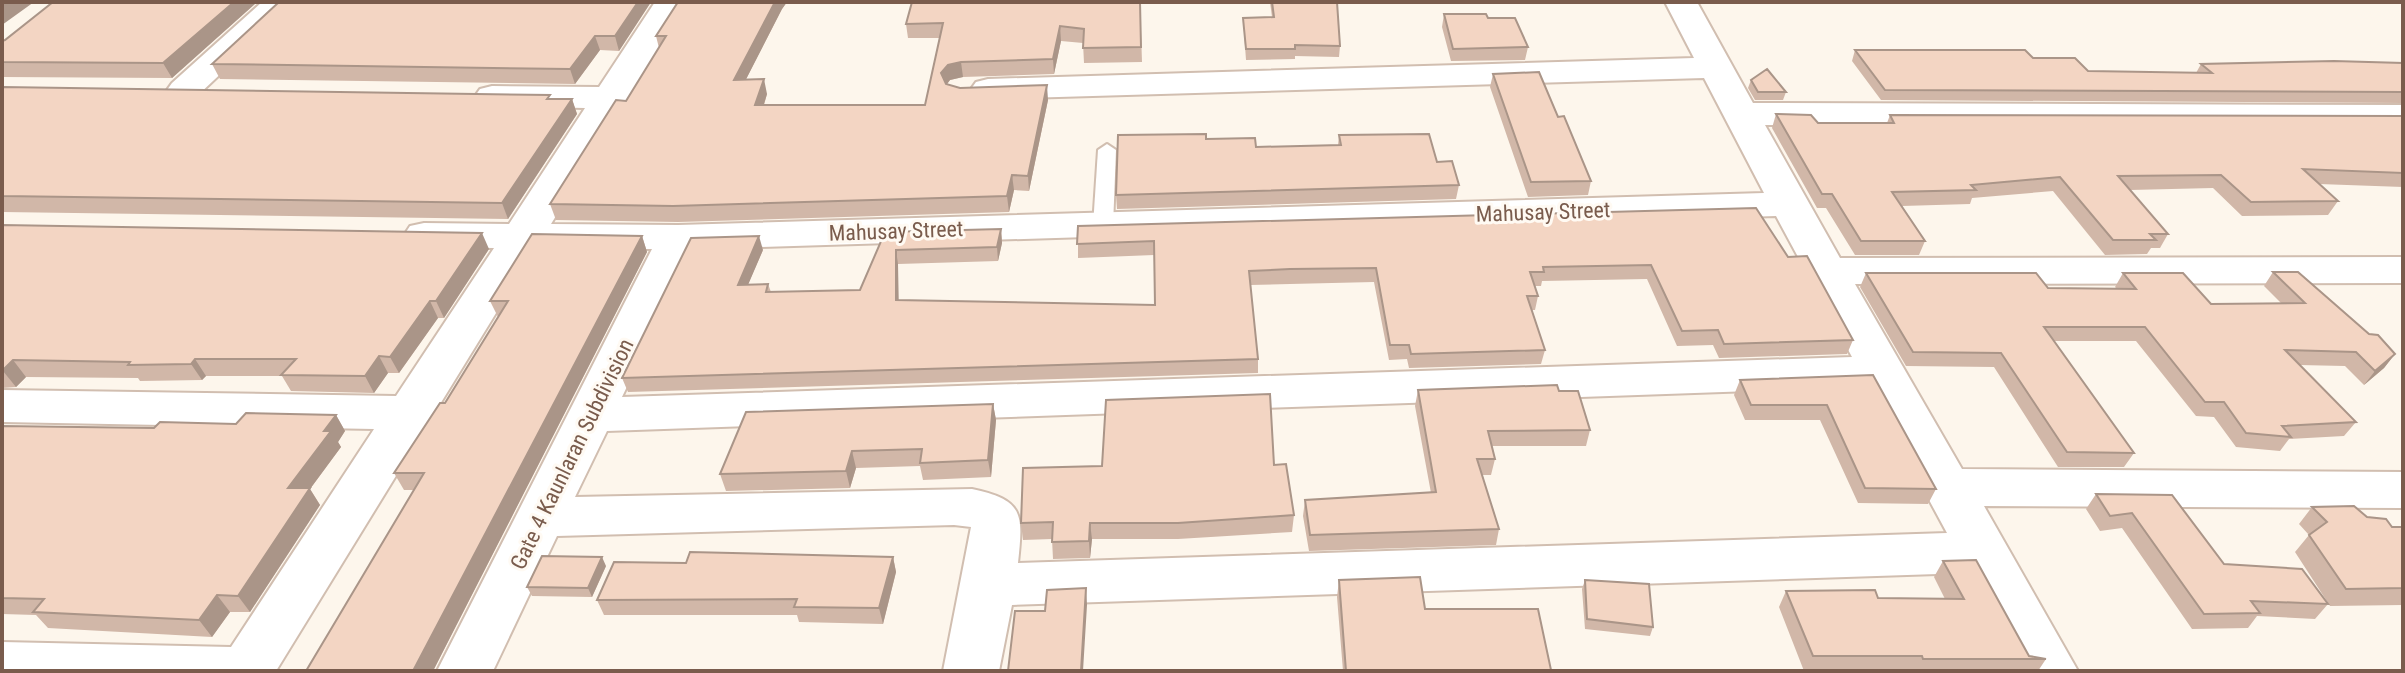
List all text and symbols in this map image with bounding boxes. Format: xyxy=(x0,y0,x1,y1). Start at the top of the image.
street label: Mahusay Street xyxy=(1475,197,1611,227)
street label: Mahusay Street xyxy=(828,216,964,246)
street label: Gate 4 Kaunlaran Subdivision xyxy=(505,335,639,573)

